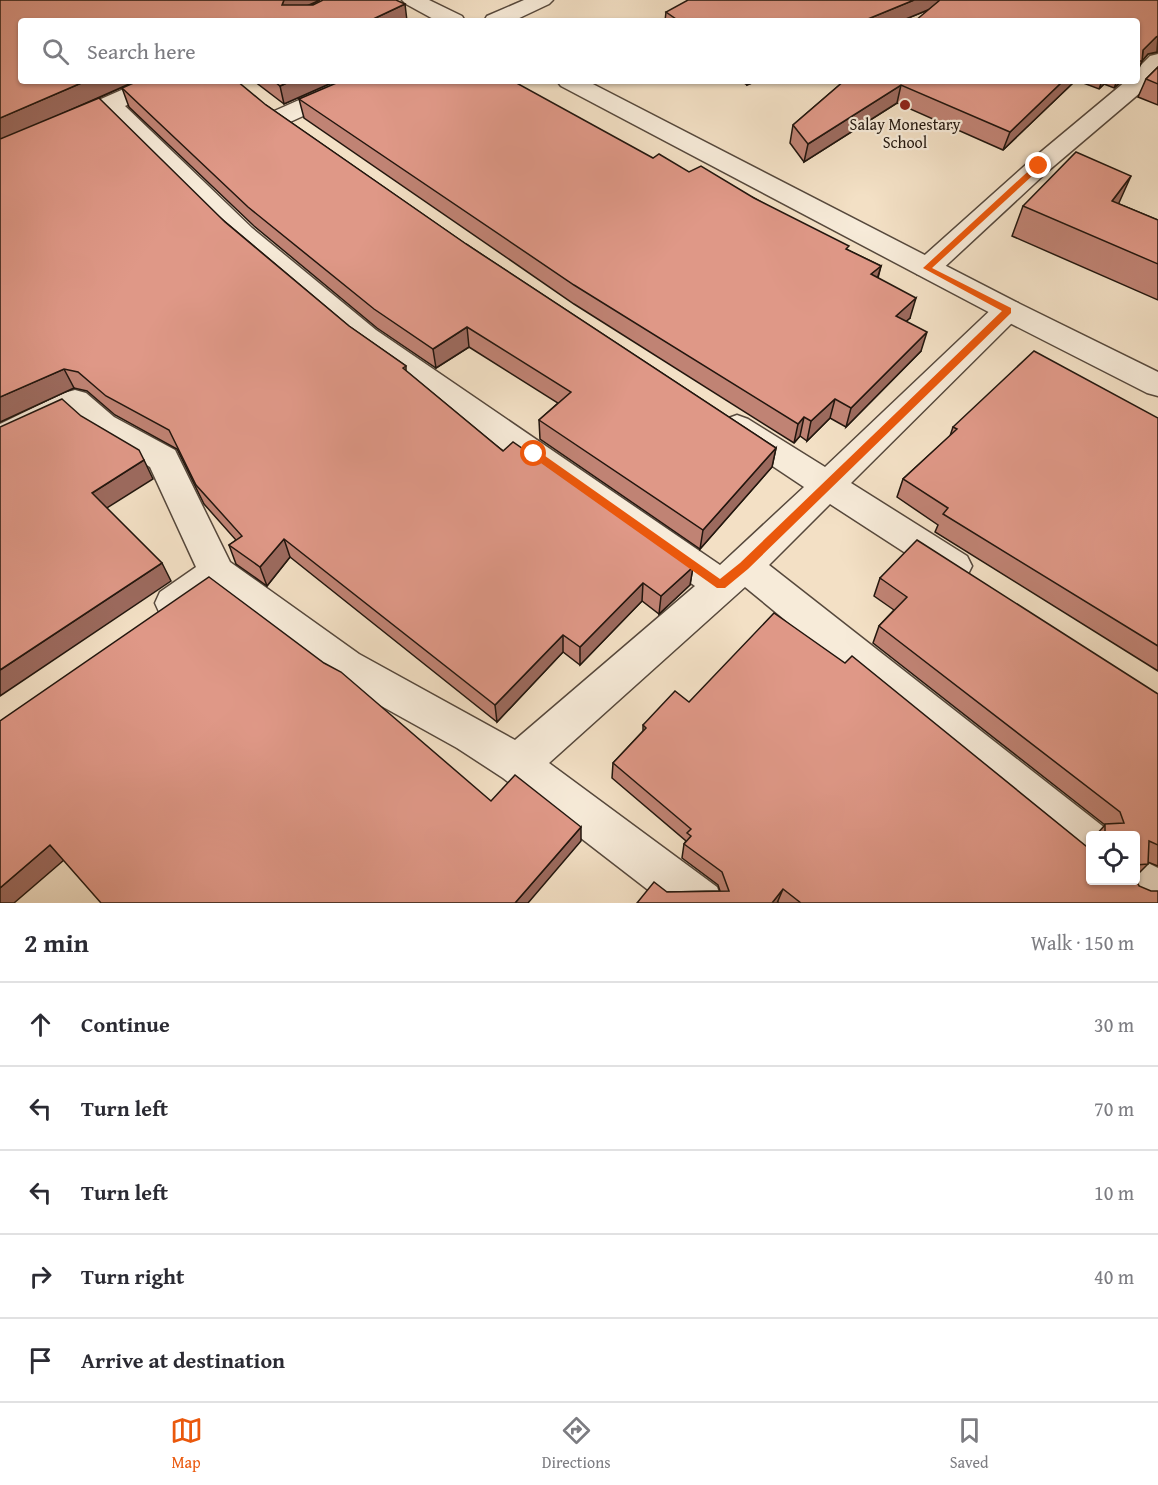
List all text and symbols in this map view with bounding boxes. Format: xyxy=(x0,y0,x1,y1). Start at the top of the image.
search box xyxy=(18,18,1140,84)
icon: search xyxy=(39,35,72,68)
text: Search here xyxy=(87,35,196,67)
marker: Salay Monestary School xyxy=(898,98,912,112)
place label: Salay Monestary School xyxy=(850,112,960,154)
route end xyxy=(1025,152,1051,178)
route start xyxy=(520,440,546,466)
map controls xyxy=(1086,831,1140,885)
button: locate xyxy=(1086,831,1140,885)
text: 2 min xyxy=(24,923,89,962)
text: Walk · 150 m xyxy=(1031,928,1134,957)
icon: ahead xyxy=(24,1008,57,1041)
text: Continue xyxy=(81,1008,170,1040)
text: 30 m xyxy=(1094,1010,1134,1039)
icon: left xyxy=(24,1092,57,1125)
text: Turn left xyxy=(81,1092,168,1124)
text: 70 m xyxy=(1094,1094,1134,1123)
icon: left xyxy=(24,1176,57,1209)
text: Turn left xyxy=(81,1176,168,1208)
text: 10 m xyxy=(1094,1178,1134,1207)
icon: right xyxy=(24,1260,57,1293)
text: Turn right xyxy=(81,1260,184,1292)
text: 40 m xyxy=(1094,1262,1134,1291)
icon: arrive xyxy=(24,1344,57,1377)
text: Arrive at destination xyxy=(81,1344,285,1376)
tab: Map xyxy=(170,1414,203,1474)
tab: Directions xyxy=(542,1414,611,1474)
tab: Saved xyxy=(950,1414,988,1474)

